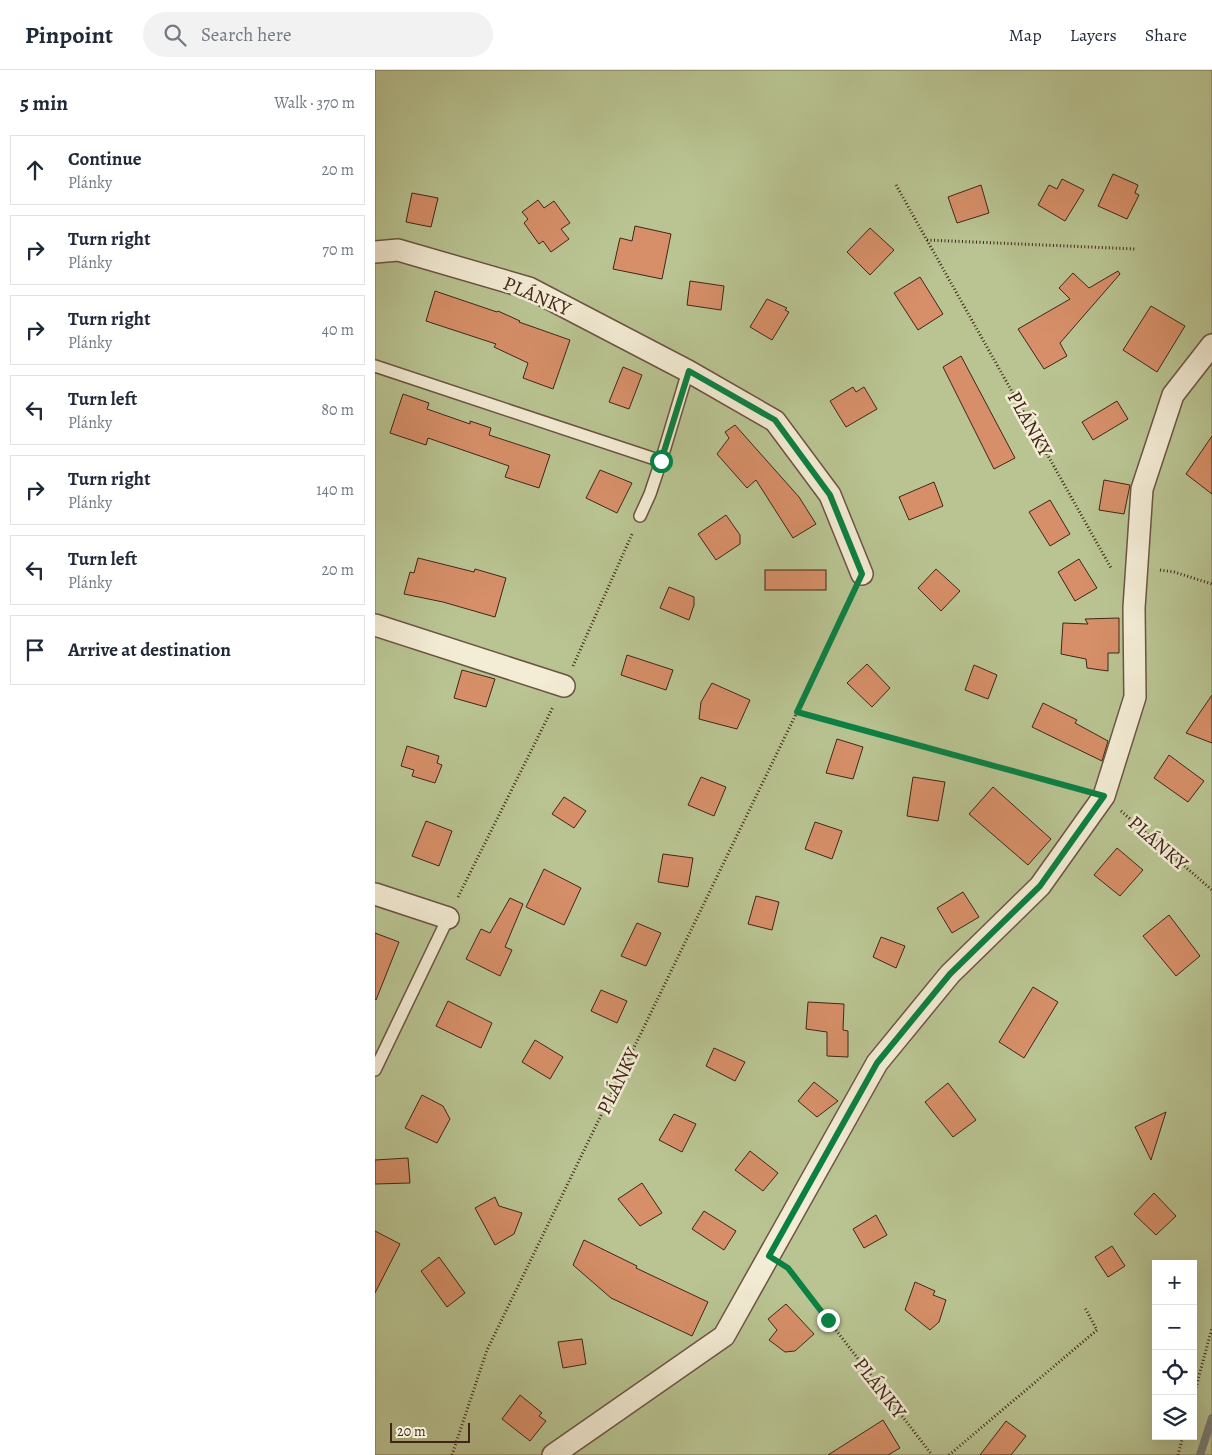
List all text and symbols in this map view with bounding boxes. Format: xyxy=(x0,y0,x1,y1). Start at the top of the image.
search box xyxy=(143,12,493,57)
text: Pinpoint xyxy=(25,19,113,51)
icon: search xyxy=(161,21,189,49)
text: Search here xyxy=(201,22,291,48)
text: Map xyxy=(1009,23,1042,47)
text: Layers xyxy=(1070,23,1117,47)
text: Share xyxy=(1145,23,1187,47)
text: 5 min xyxy=(20,89,68,117)
text: Walk · 370 m xyxy=(274,92,355,114)
text: Continue xyxy=(68,146,142,172)
icon: ahead xyxy=(21,156,49,184)
text: 20 m xyxy=(321,159,354,181)
text: Plánky xyxy=(68,172,112,194)
text: Turn right xyxy=(68,226,150,252)
icon: right xyxy=(21,236,49,264)
text: 70 m xyxy=(322,239,354,261)
text: Plánky xyxy=(68,252,112,274)
street label: PLÁNKY xyxy=(499,270,576,323)
text: Turn right xyxy=(68,306,150,332)
icon: right xyxy=(21,316,49,344)
text: 40 m xyxy=(322,319,354,341)
text: Plánky xyxy=(68,332,112,354)
text: Turn left xyxy=(68,386,137,412)
street label: PLÁNKY xyxy=(1001,386,1060,463)
icon: left xyxy=(21,396,49,424)
text: 80 m xyxy=(321,399,354,421)
text: Plánky xyxy=(68,412,112,434)
route start xyxy=(650,450,673,473)
text: Turn right xyxy=(68,466,150,492)
icon: right xyxy=(21,476,49,504)
text: 140 m xyxy=(316,479,354,501)
text: Plánky xyxy=(68,492,112,514)
text: Turn left xyxy=(68,546,137,572)
icon: left xyxy=(21,556,49,584)
text: 20 m xyxy=(321,559,354,581)
text: Plánky xyxy=(68,572,112,594)
icon: arrive xyxy=(21,636,49,664)
text: Arrive at destination xyxy=(68,637,231,663)
street label: PLÁNKY xyxy=(1122,810,1195,877)
street label: PLÁNKY xyxy=(590,1042,646,1119)
map controls xyxy=(1152,1260,1197,1440)
button: + xyxy=(1152,1260,1197,1305)
button: − xyxy=(1152,1305,1197,1350)
route end xyxy=(817,1309,840,1332)
button: locate xyxy=(1152,1350,1197,1395)
street label: PLÁNKY xyxy=(847,1352,913,1425)
button: layers xyxy=(1152,1395,1197,1440)
scale bar xyxy=(390,1420,470,1443)
text: 20 m xyxy=(397,1422,426,1441)

